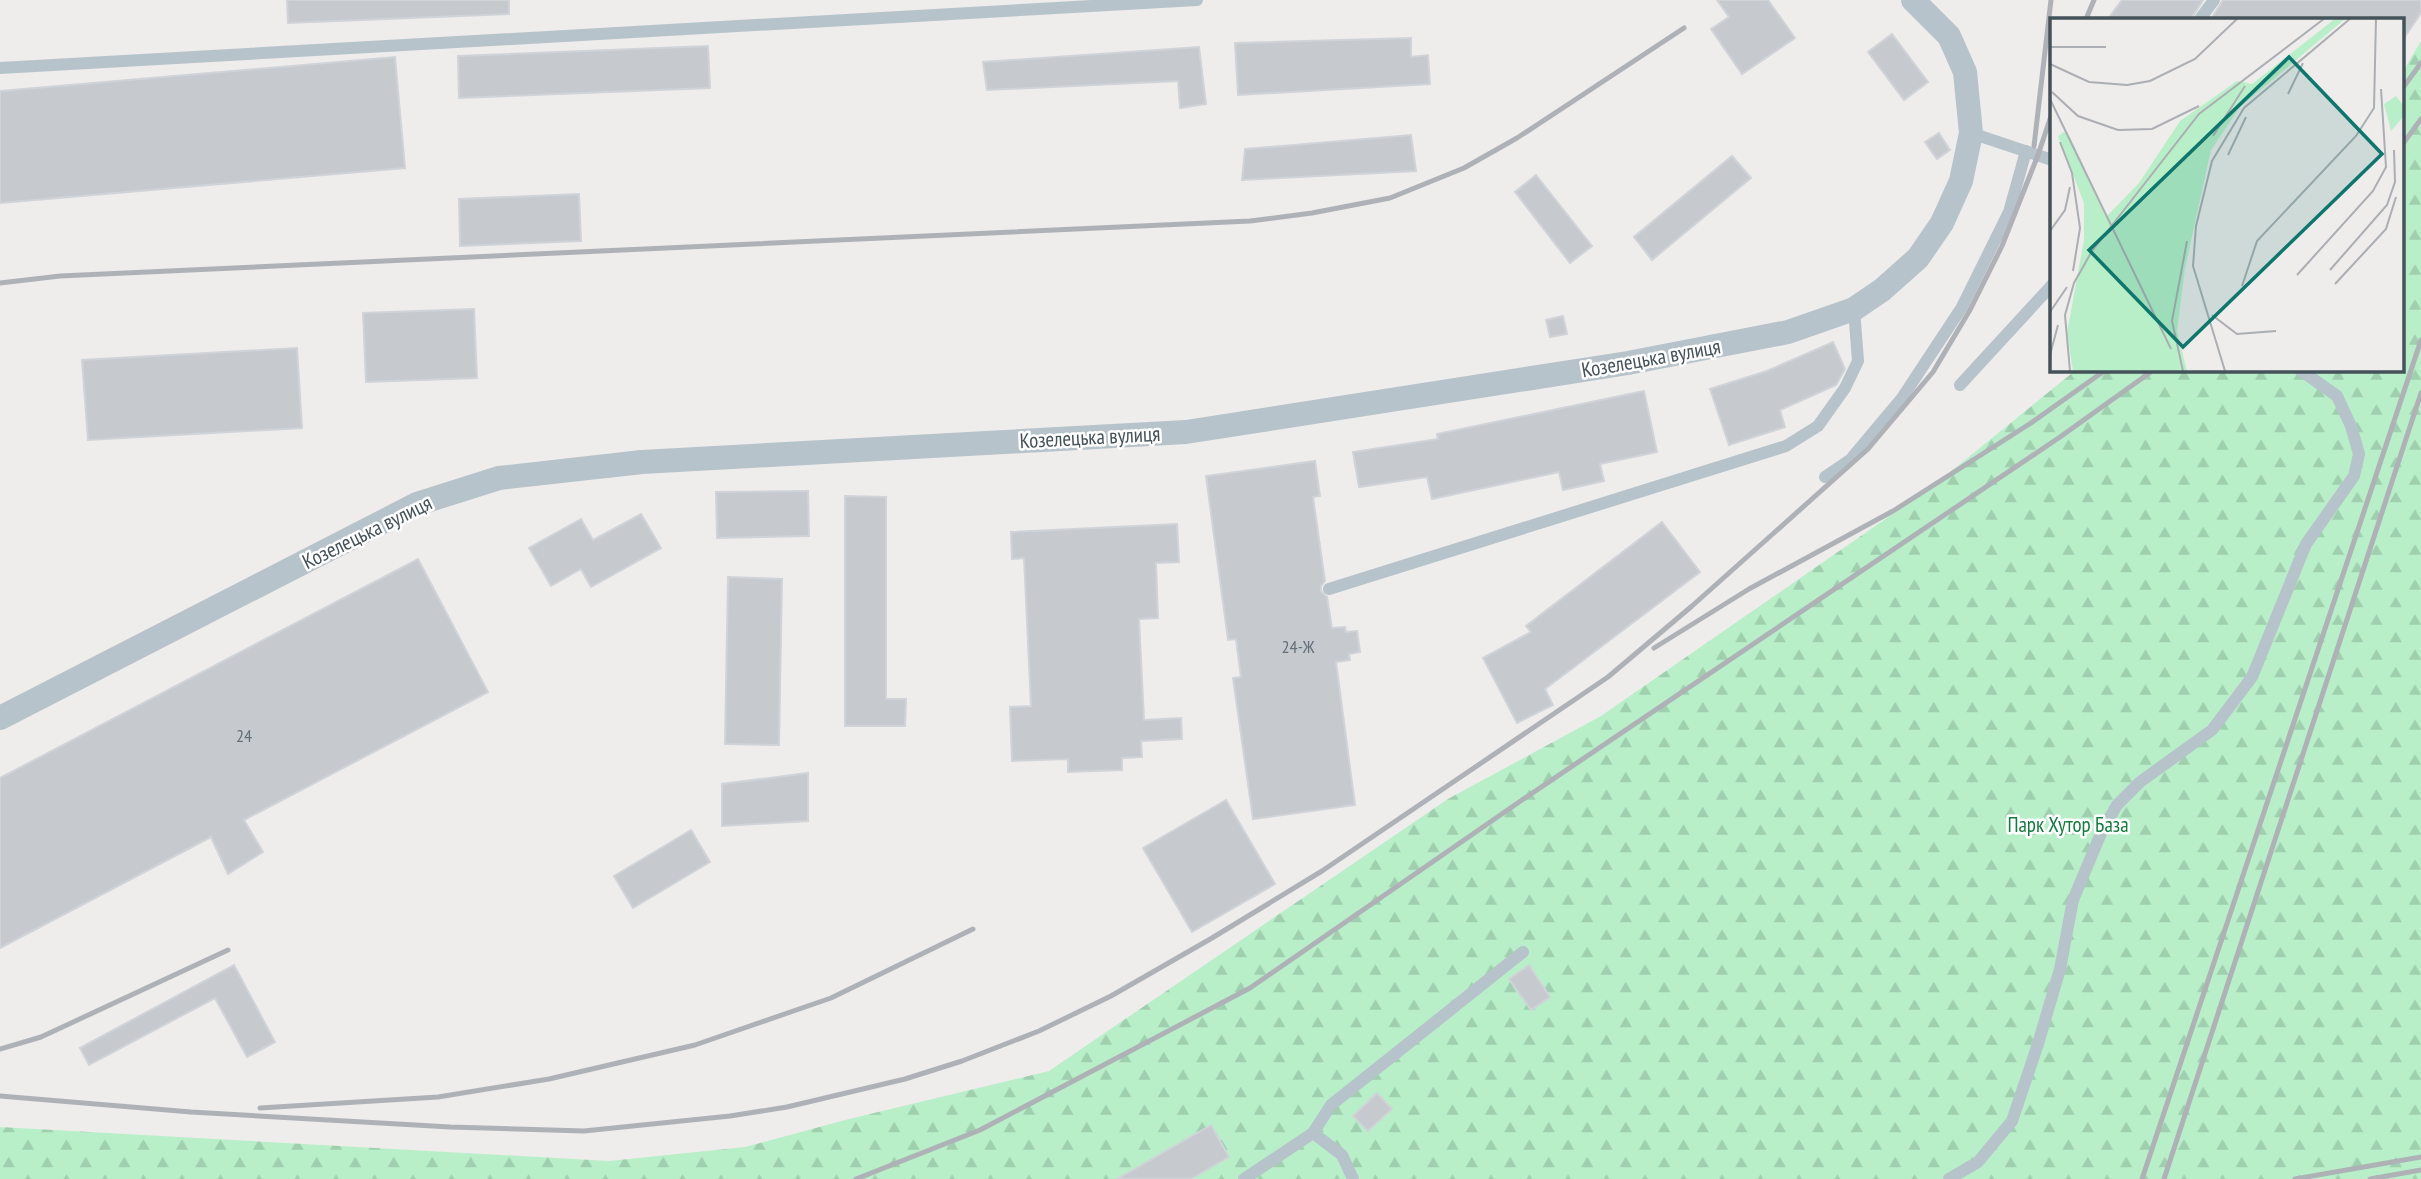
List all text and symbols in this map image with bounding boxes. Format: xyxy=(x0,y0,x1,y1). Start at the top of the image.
inset map xyxy=(2050,18,2404,371)
street label: Козелецька вулиця xyxy=(1579,332,1723,384)
street label: Козелецька вулиця xyxy=(1019,420,1161,454)
street label: Козелецька вулиця xyxy=(298,489,436,575)
house number: 24-Ж xyxy=(1281,635,1315,658)
house number: 24 xyxy=(236,724,252,747)
park label: Парк Хутор База xyxy=(2007,811,2129,838)

